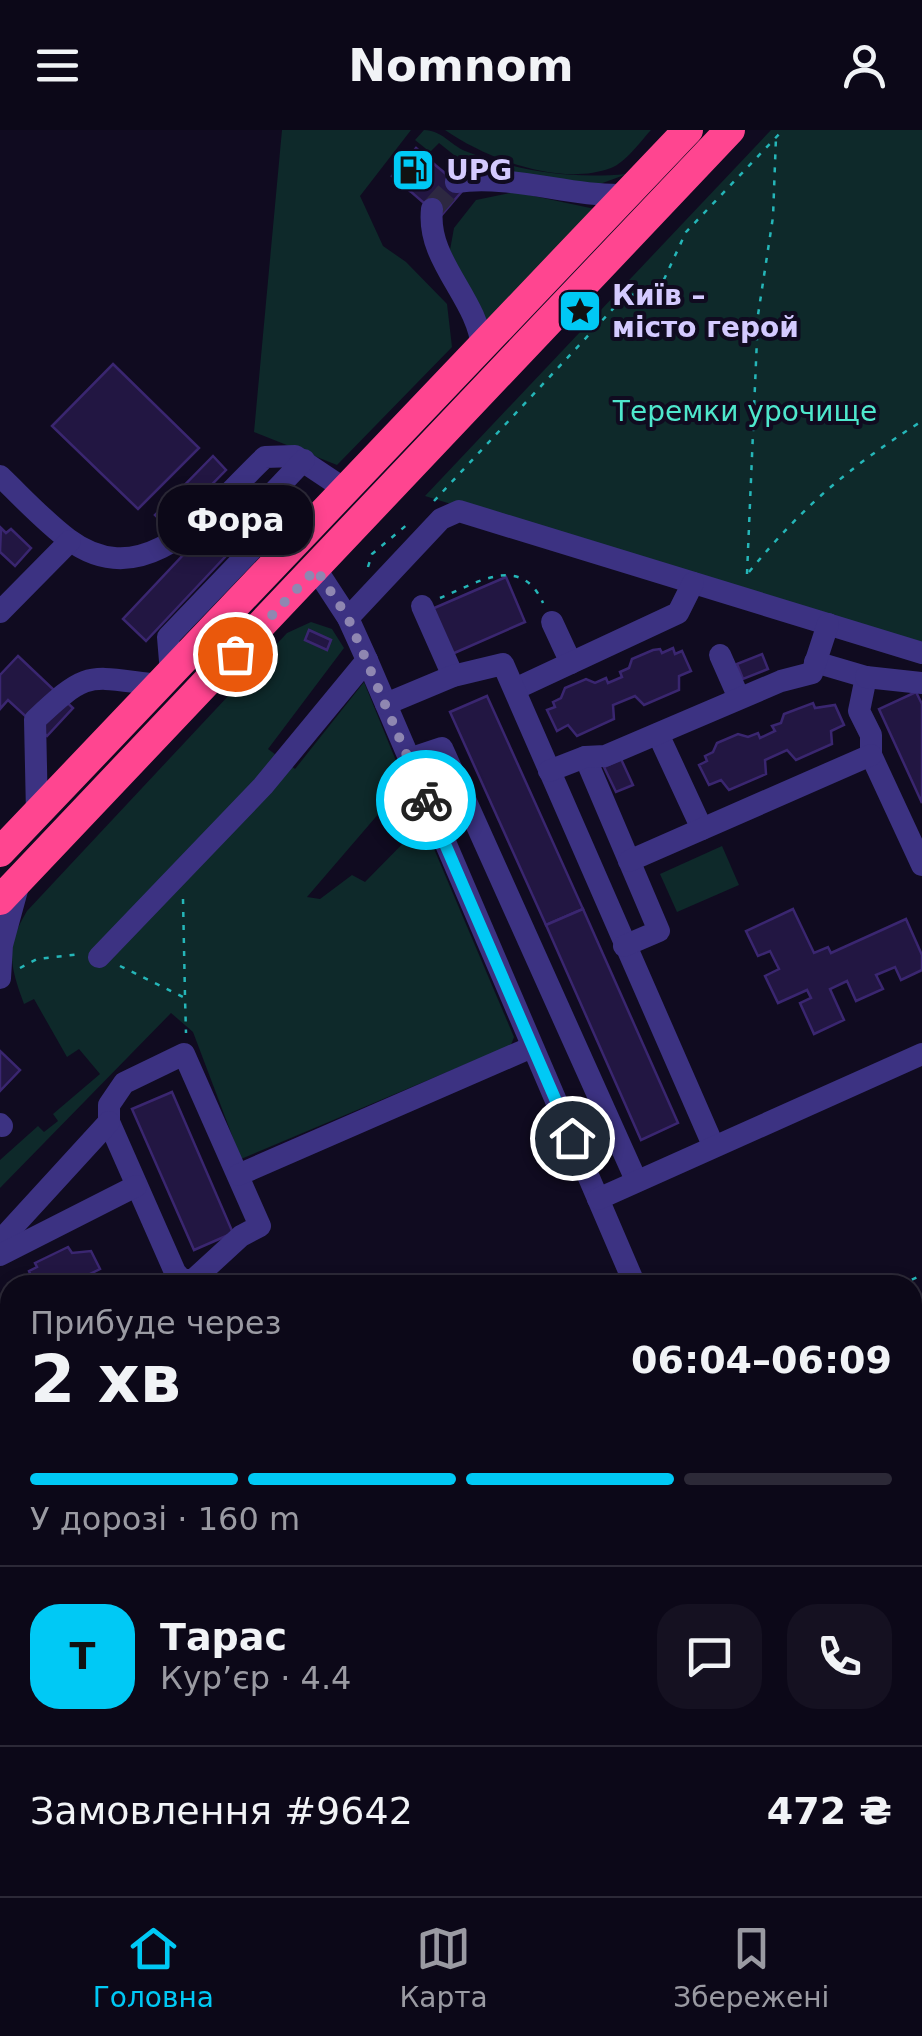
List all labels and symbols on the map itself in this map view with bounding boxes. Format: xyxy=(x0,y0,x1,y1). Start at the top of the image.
fuel station icon: UPG xyxy=(390,147,436,193)
place label: UPG xyxy=(446,154,512,187)
place label: Київ – місто герой xyxy=(612,279,799,344)
place icon: Київ – місто герой xyxy=(557,288,603,334)
park label: Теремки урочище xyxy=(612,395,877,428)
callout: Фора xyxy=(158,484,312,554)
pin xyxy=(193,612,278,697)
courier xyxy=(376,750,476,850)
pin xyxy=(530,1096,615,1181)

